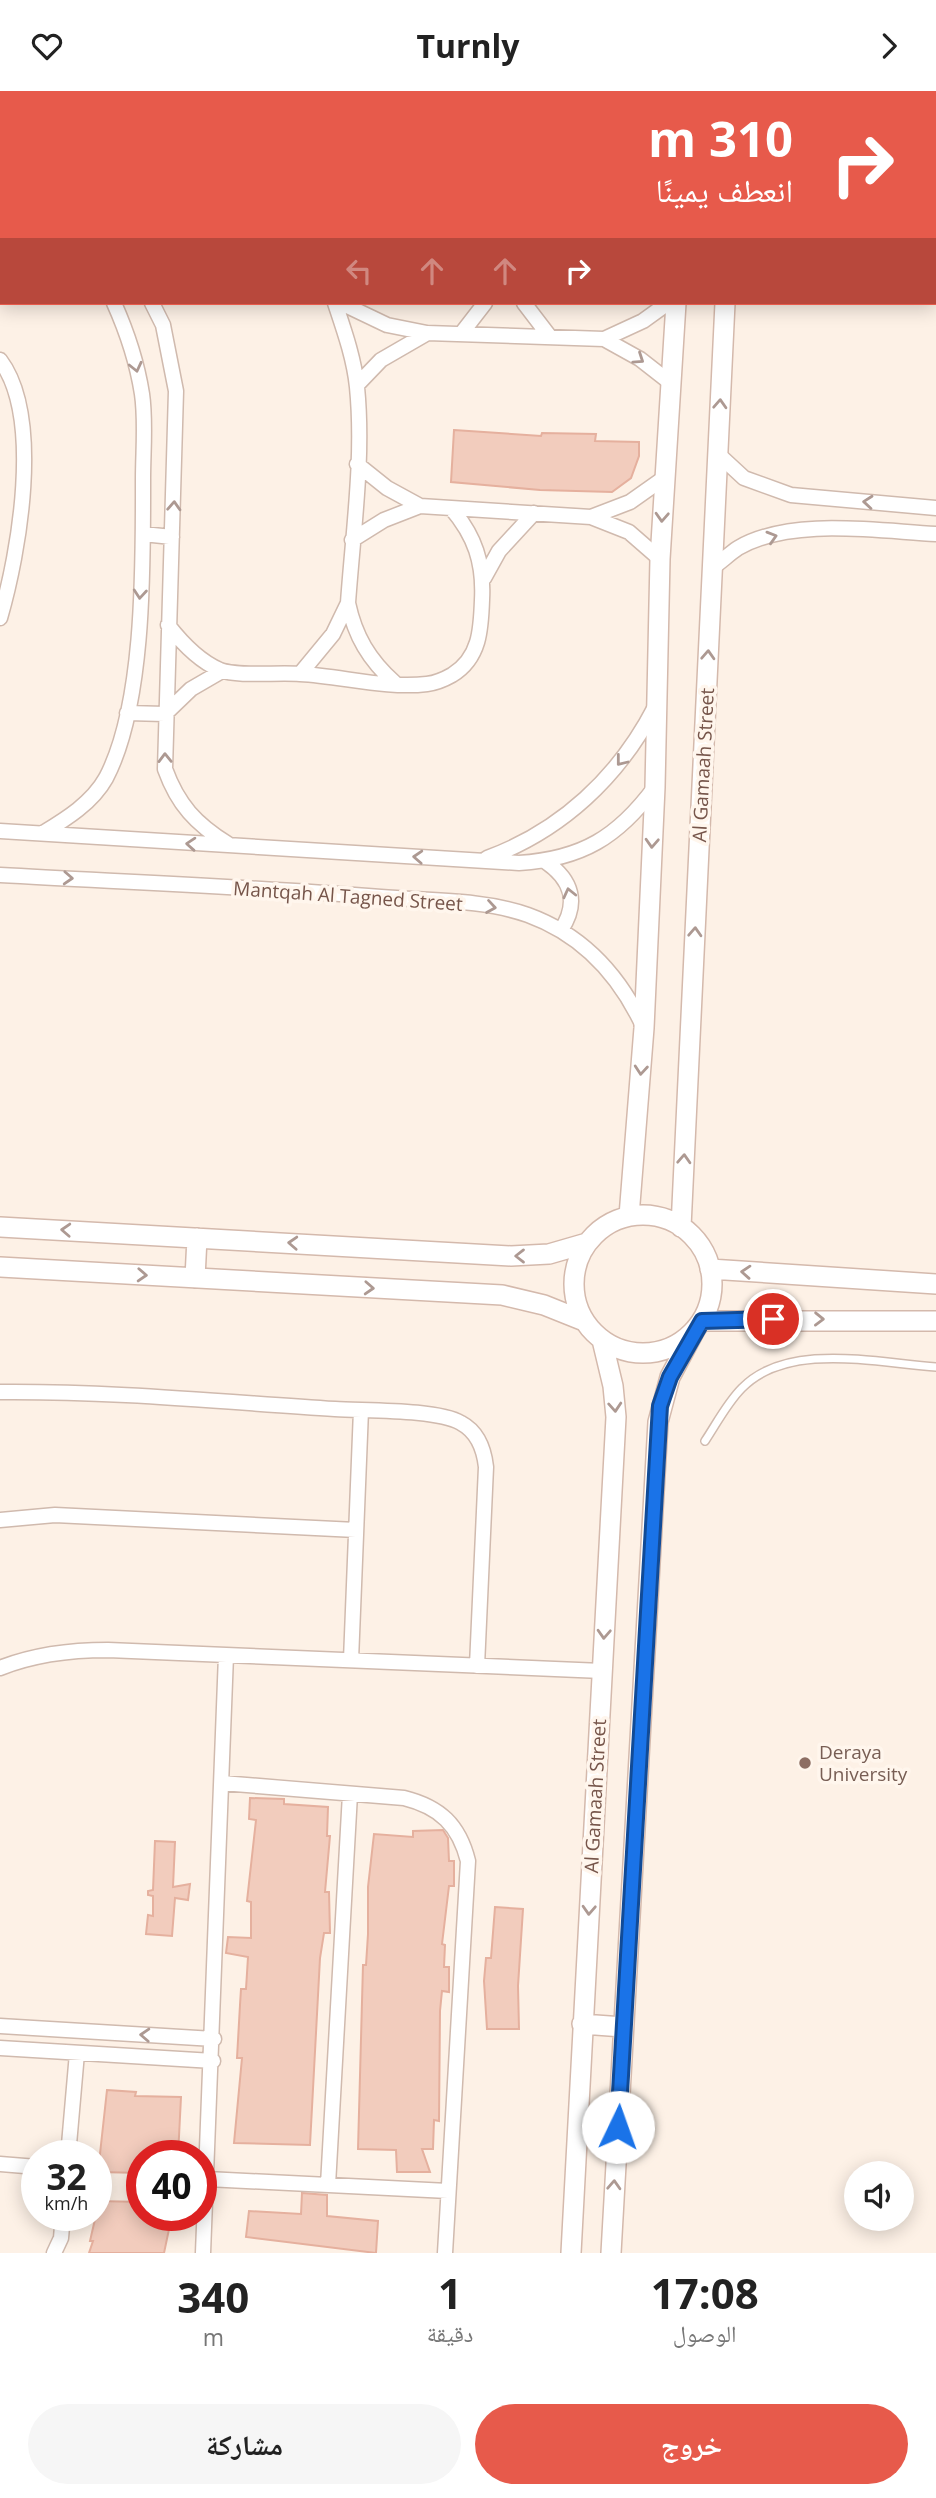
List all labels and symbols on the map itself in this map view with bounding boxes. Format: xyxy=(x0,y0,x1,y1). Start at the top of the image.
one-way arrow xyxy=(632,351,645,364)
one-way arrow xyxy=(128,361,142,373)
one-way arrow xyxy=(713,398,728,409)
one-way arrow xyxy=(862,495,873,510)
one-way arrow xyxy=(166,501,181,512)
one-way arrow xyxy=(655,512,670,523)
one-way arrow xyxy=(766,530,778,545)
one-way arrow xyxy=(133,589,148,600)
one-way arrow xyxy=(701,650,716,661)
street label: Al Gamaah Street xyxy=(686,687,720,843)
one-way arrow xyxy=(157,752,173,763)
one-way arrow xyxy=(617,753,630,765)
one-way arrow xyxy=(185,836,196,851)
one-way arrow xyxy=(645,838,660,849)
one-way arrow xyxy=(412,850,423,865)
one-way arrow xyxy=(63,871,74,886)
street label: Mantqah Al Tagned Street xyxy=(232,875,464,917)
one-way arrow xyxy=(563,887,578,899)
one-way arrow xyxy=(485,899,496,914)
one-way arrow xyxy=(688,926,703,937)
one-way arrow xyxy=(634,1065,649,1076)
one-way arrow xyxy=(677,1153,692,1164)
one-way arrow xyxy=(60,1223,71,1238)
one-way arrow xyxy=(287,1236,298,1251)
one-way arrow xyxy=(515,1248,525,1264)
one-way arrow xyxy=(740,1264,751,1279)
one-way arrow xyxy=(136,1267,147,1282)
one-way arrow xyxy=(363,1280,374,1295)
pin xyxy=(743,1289,803,1349)
one-way arrow xyxy=(814,1311,824,1327)
one-way arrow xyxy=(607,1402,622,1413)
one-way arrow xyxy=(597,1629,612,1640)
street label: Al Gamaah Street xyxy=(578,1718,612,1874)
place label: Deraya University xyxy=(819,1739,908,1787)
marker: Deraya University xyxy=(797,1755,813,1771)
one-way arrow xyxy=(581,1905,596,1916)
one-way arrow xyxy=(140,2028,151,2043)
position arrow xyxy=(581,2090,655,2164)
speed limit sign: 40 xyxy=(126,2140,217,2231)
one-way arrow xyxy=(607,2179,622,2190)

